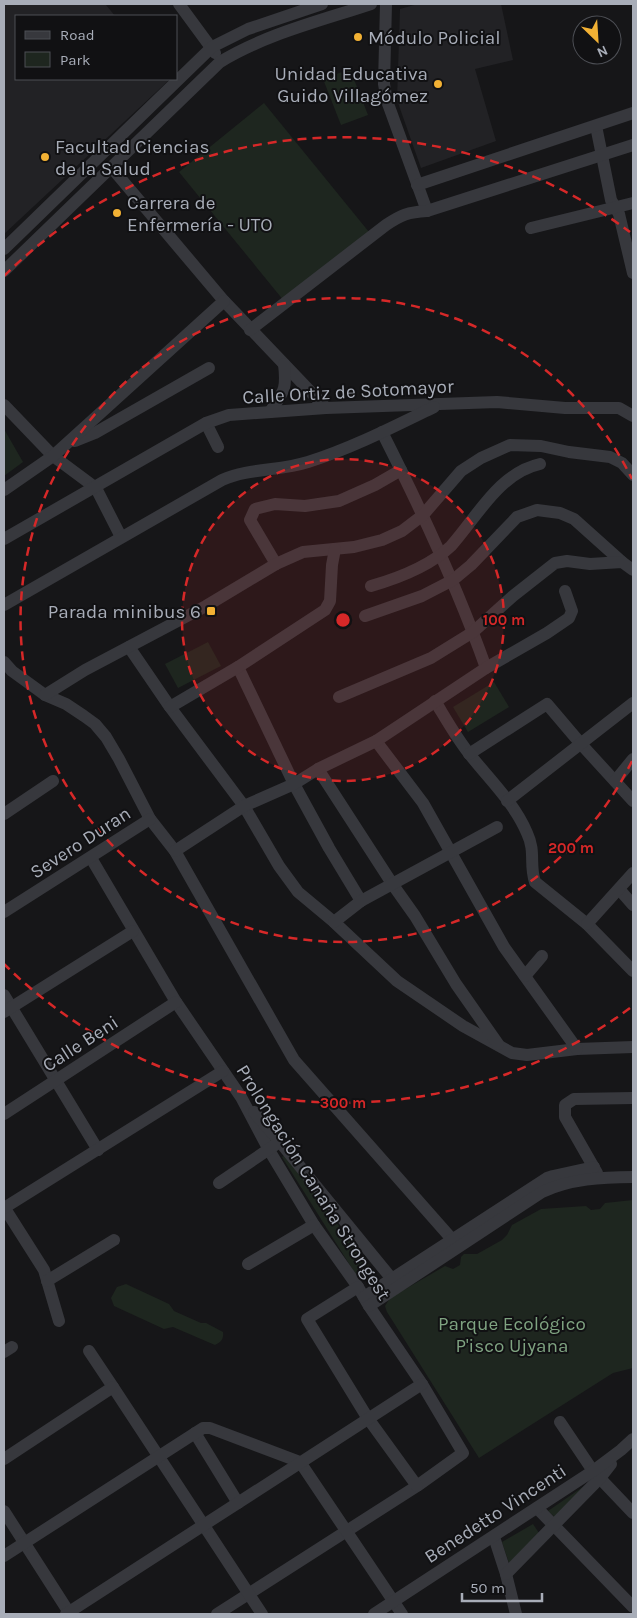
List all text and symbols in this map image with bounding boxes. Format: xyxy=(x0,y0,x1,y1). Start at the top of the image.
legend xyxy=(15,15,178,80)
north arrow xyxy=(572,15,622,65)
text: Road xyxy=(60,26,95,44)
place label: Módulo Policial xyxy=(368,27,501,49)
marker: Módulo Policial xyxy=(352,31,364,43)
text: N xyxy=(594,42,610,61)
text: Park xyxy=(60,51,90,69)
place label: Unidad Educativa Guido Villagómez xyxy=(274,63,428,107)
marker: Unidad Educativa Guido Villagómez xyxy=(432,78,444,90)
place label: Facultad Ciencias de la Salud xyxy=(55,136,209,180)
marker: Facultad Ciencias de la Salud xyxy=(39,151,51,163)
place label: Carrera de Enfermería - UTO xyxy=(127,192,273,236)
marker: Carrera de Enfermería - UTO xyxy=(111,207,123,219)
street label: Calle Ortiz de Sotomayor xyxy=(242,375,454,409)
place label: Parada minibus 6 xyxy=(48,601,201,623)
marker: Parada minibus 6 xyxy=(205,605,217,617)
centre of rings xyxy=(334,611,352,629)
text: 100 m xyxy=(483,611,525,629)
street label: Severo Duran xyxy=(26,802,135,883)
text: 200 m xyxy=(548,839,594,857)
street label: Calle Beni xyxy=(39,1011,122,1076)
street label: Prolongación Canaña Strongest xyxy=(231,1061,395,1304)
text: 300 m xyxy=(320,1094,366,1112)
park label: Parque Ecológico P'isco Ujyana xyxy=(438,1313,586,1357)
street label: Benedetto Vincenti xyxy=(421,1460,571,1568)
scale bar xyxy=(462,1570,542,1602)
text: 50 m xyxy=(470,1579,505,1597)

